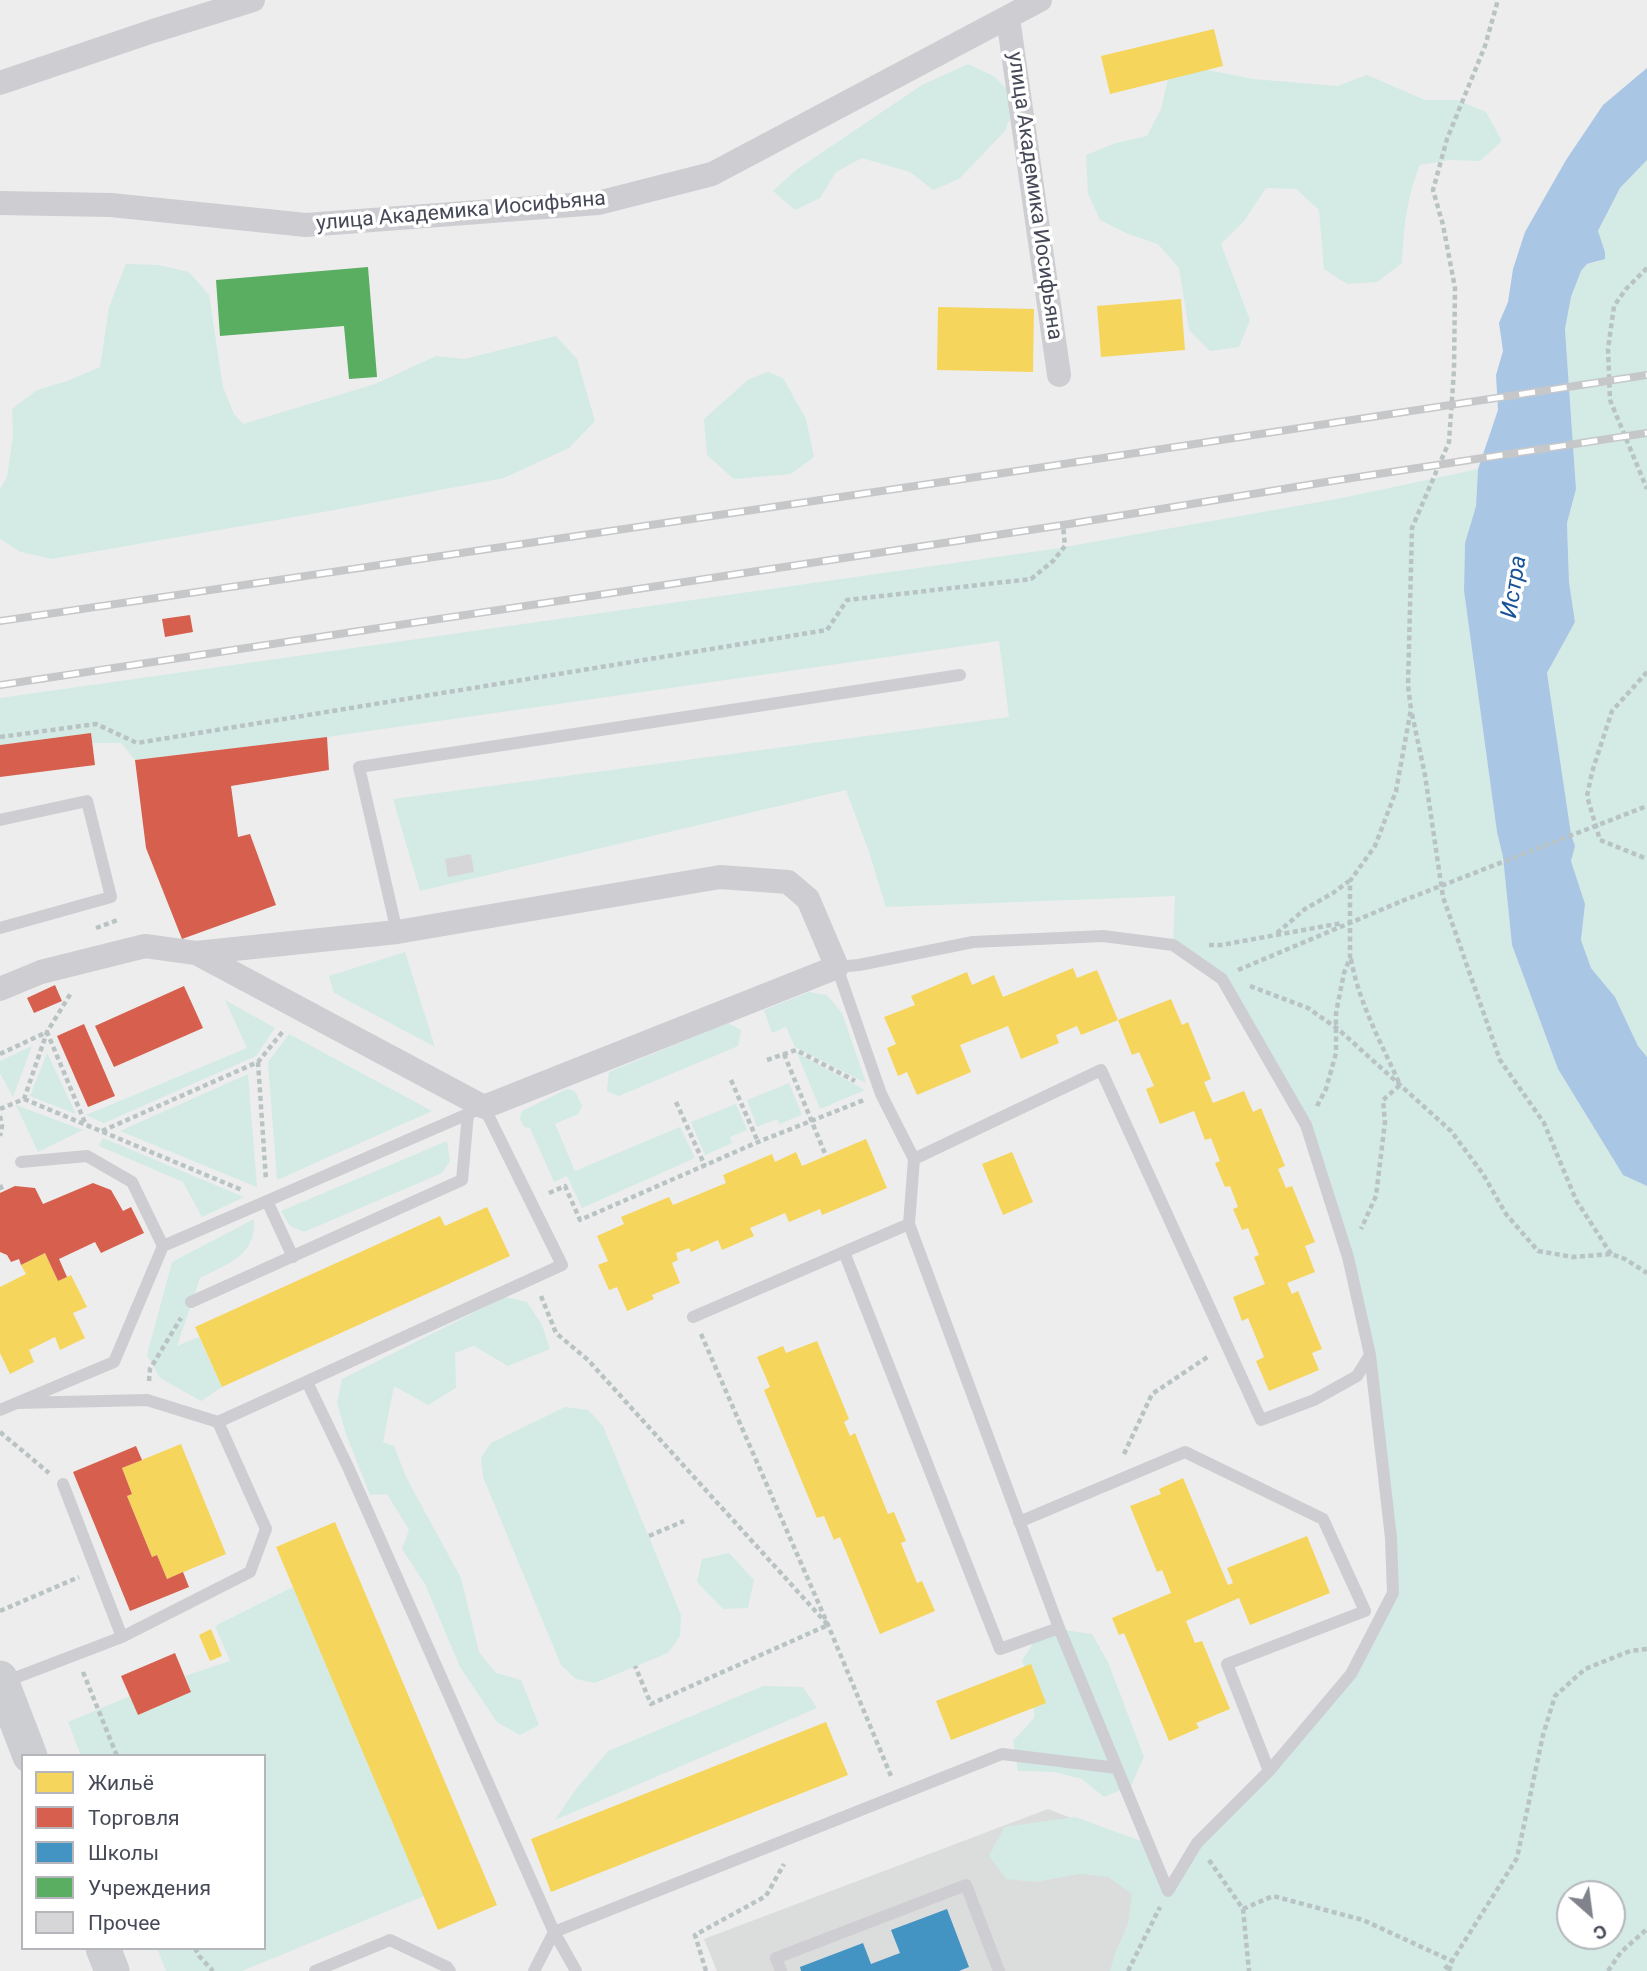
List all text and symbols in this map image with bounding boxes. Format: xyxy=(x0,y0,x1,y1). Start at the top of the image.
street label: улица Академика Иосифьяна xyxy=(1001,50,1067,342)
street label: улица Академика Иосифьяна xyxy=(315,187,607,237)
water label: Истра xyxy=(1496,554,1534,620)
legend xyxy=(21,1754,266,1950)
text: Жильё xyxy=(88,1771,154,1795)
text: Торговля xyxy=(88,1806,180,1830)
text: Школы xyxy=(88,1841,159,1865)
text: Учреждения xyxy=(88,1876,211,1900)
north arrow xyxy=(1556,1880,1626,1950)
text: Прочее xyxy=(88,1911,160,1935)
text: С xyxy=(1589,1919,1611,1945)

